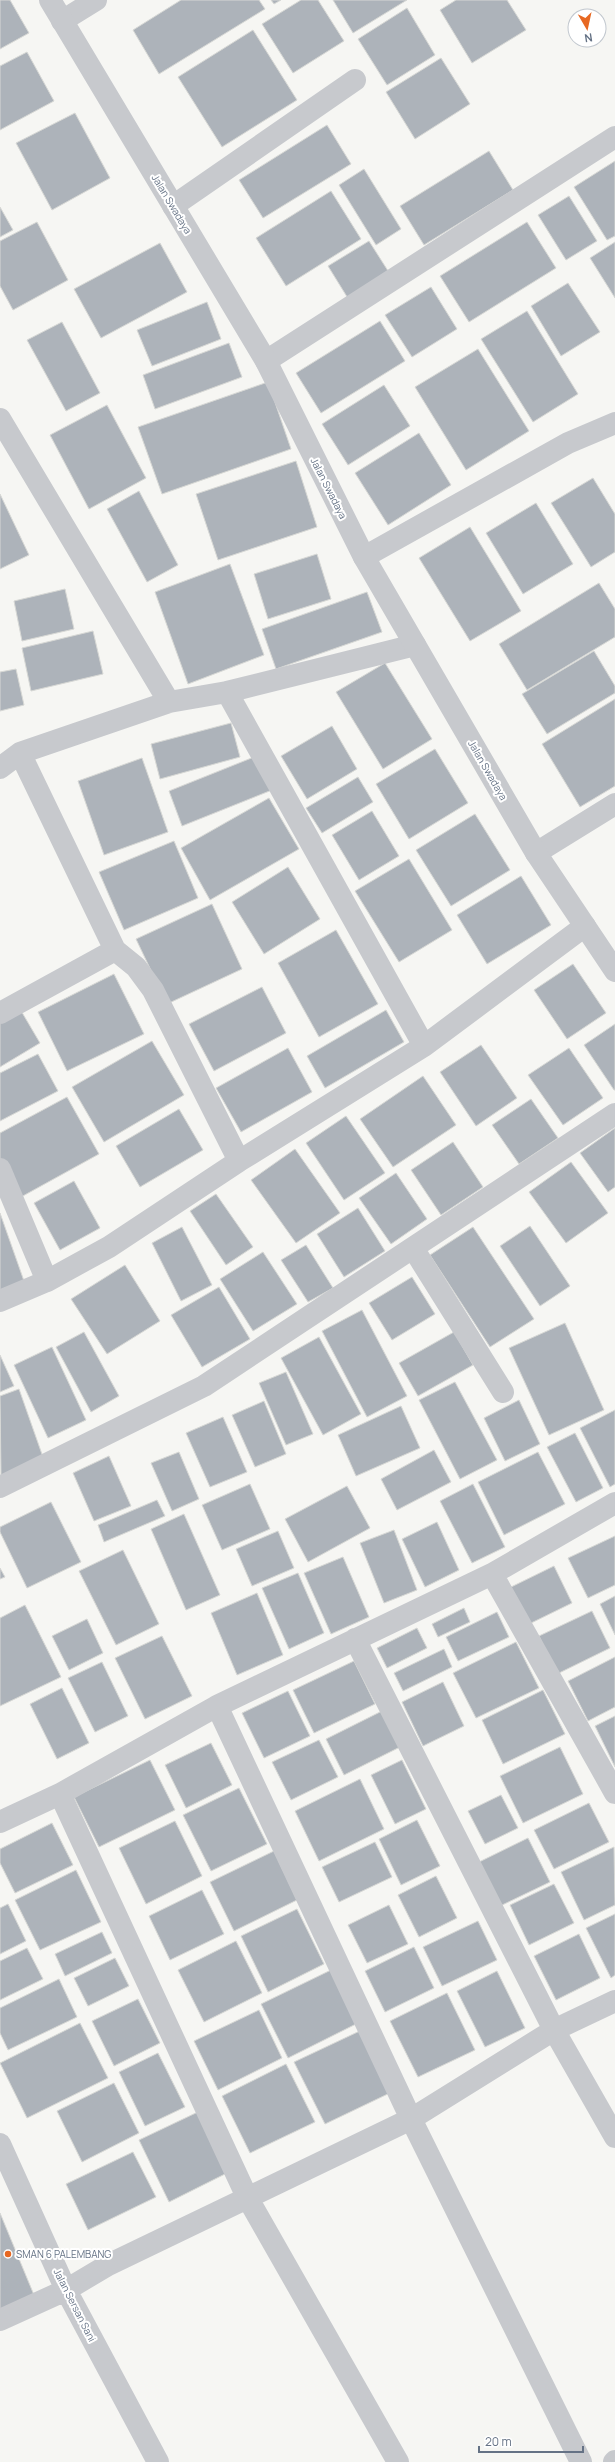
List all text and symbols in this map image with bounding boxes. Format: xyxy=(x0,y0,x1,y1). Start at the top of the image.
north arrow xyxy=(567,8,607,48)
text: N xyxy=(583,30,594,46)
street label: Jalan Swadaya xyxy=(149,172,195,236)
street label: Jalan Swadaya xyxy=(308,455,350,521)
street label: Jalan Swadaya xyxy=(465,738,511,802)
place label: SMAN 6 PALEMBANG xyxy=(16,2247,111,2261)
marker: SMAN 6 PALEMBANG xyxy=(3,2249,13,2259)
street label: Jalan Sersan Sani xyxy=(51,2266,99,2344)
scale bar xyxy=(479,2428,583,2454)
text: 20 m xyxy=(485,2433,512,2450)

